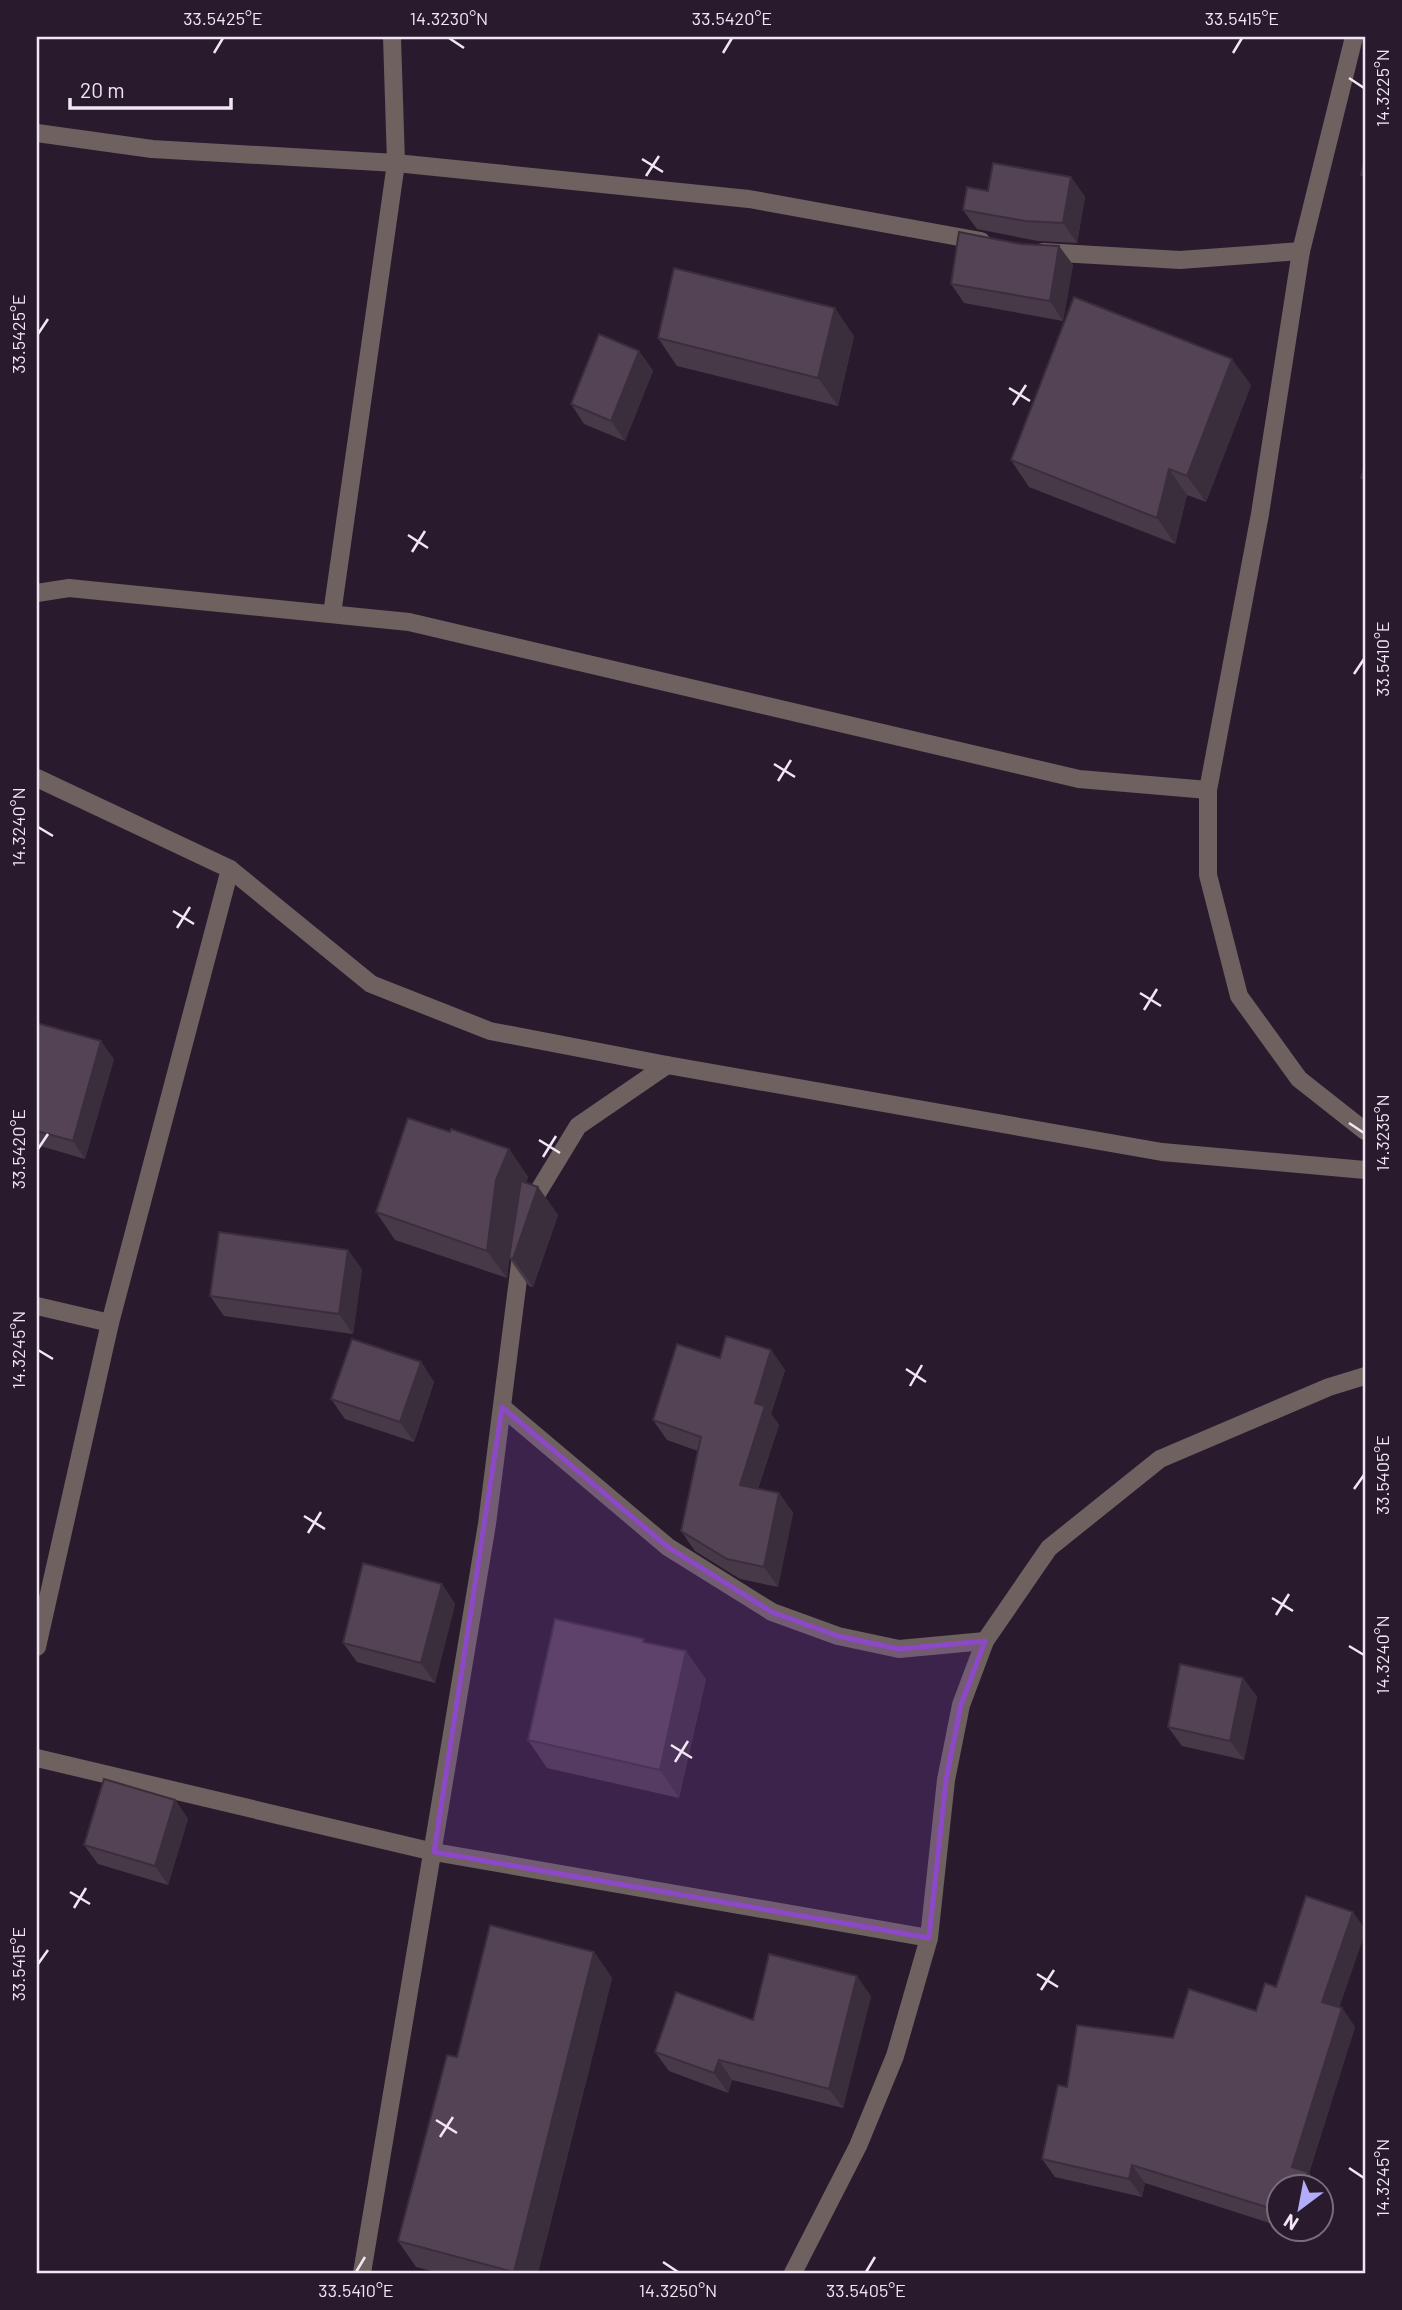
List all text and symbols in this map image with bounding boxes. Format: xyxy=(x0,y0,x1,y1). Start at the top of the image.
text: 33.5425°E xyxy=(183,7,263,29)
text: 14.3230°N xyxy=(410,7,488,29)
text: 33.5420°E xyxy=(692,7,772,29)
text: 33.5415°E xyxy=(1205,7,1279,29)
text: 14.3225°N xyxy=(1371,49,1393,127)
scale bar xyxy=(70,66,231,110)
text: 20 m xyxy=(80,77,125,102)
text: 33.5425°E xyxy=(7,294,29,374)
text: 33.5410°E xyxy=(1371,621,1393,697)
text: 14.3240°N xyxy=(7,787,29,867)
text: 14.3235°N xyxy=(1371,1094,1393,1172)
text: 33.5420°E xyxy=(7,1109,29,1189)
text: 14.3245°N xyxy=(7,1311,29,1389)
text: 33.5405°E xyxy=(1371,1435,1393,1515)
text: 14.3240°N xyxy=(1371,1615,1393,1695)
text: 33.5415°E xyxy=(7,1927,29,2001)
text: 14.3245°N xyxy=(1371,2139,1393,2217)
north arrow xyxy=(1266,2174,1336,2244)
text: N xyxy=(1279,2210,1302,2236)
text: 33.5410°E xyxy=(318,2279,394,2301)
text: 14.3250°N xyxy=(639,2279,717,2301)
text: 33.5405°E xyxy=(826,2279,906,2301)

